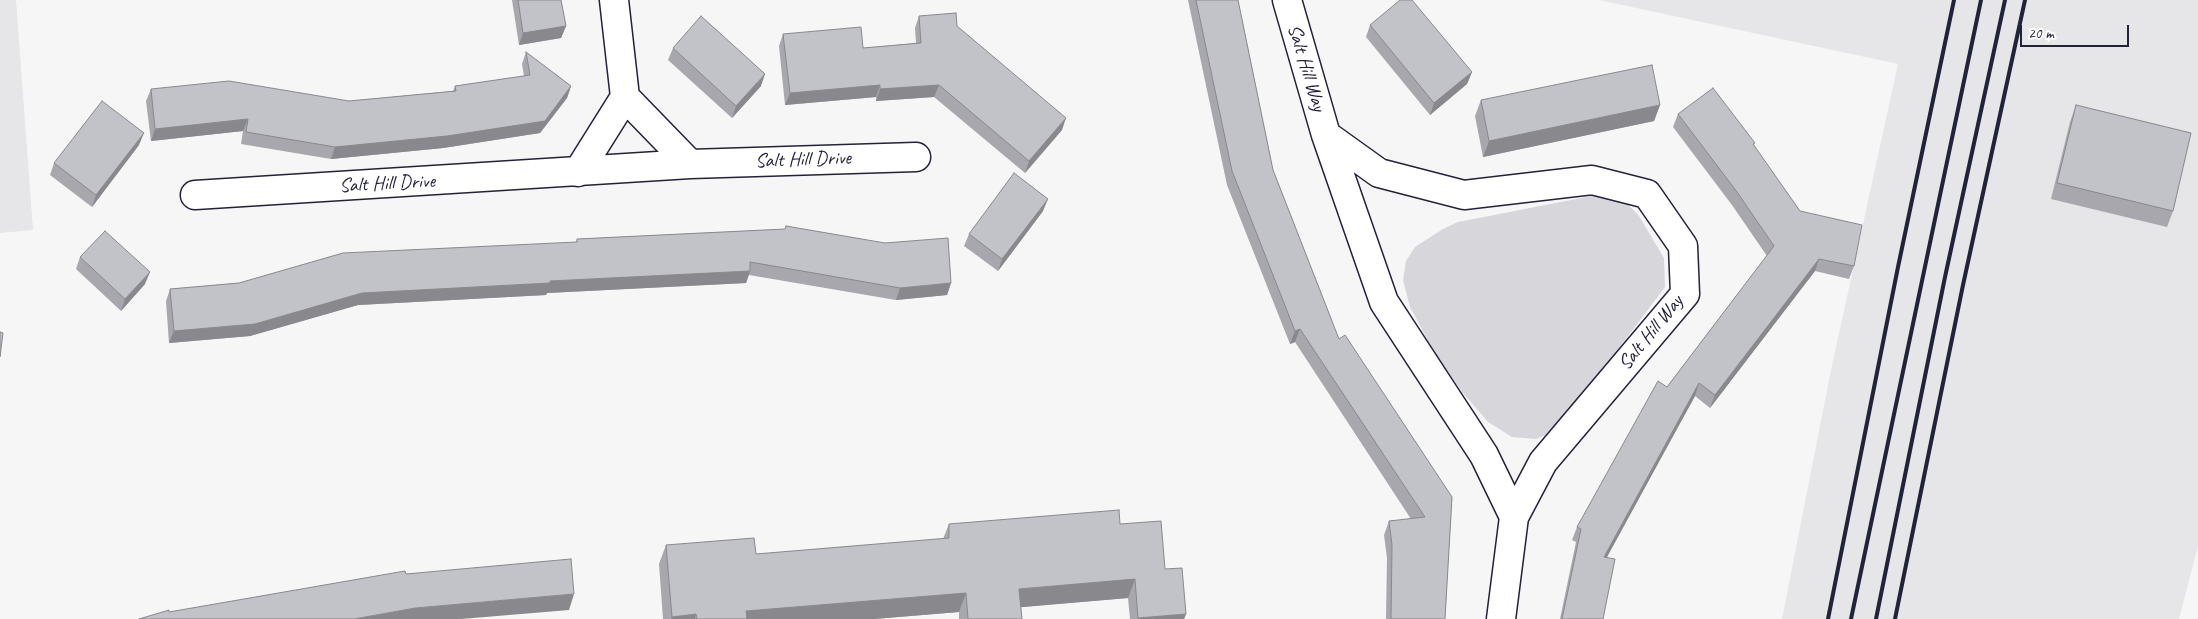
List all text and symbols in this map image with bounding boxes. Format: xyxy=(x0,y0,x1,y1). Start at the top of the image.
scale bar xyxy=(2023,15,2132,47)
street label: Salt Hill Way xyxy=(1281,22,1331,114)
text: 20 m xyxy=(2028,24,2054,43)
street label: Salt Hill Drive xyxy=(755,146,851,174)
street label: Salt Hill Drive xyxy=(339,170,435,198)
street label: Salt Hill Way xyxy=(1614,291,1688,375)

